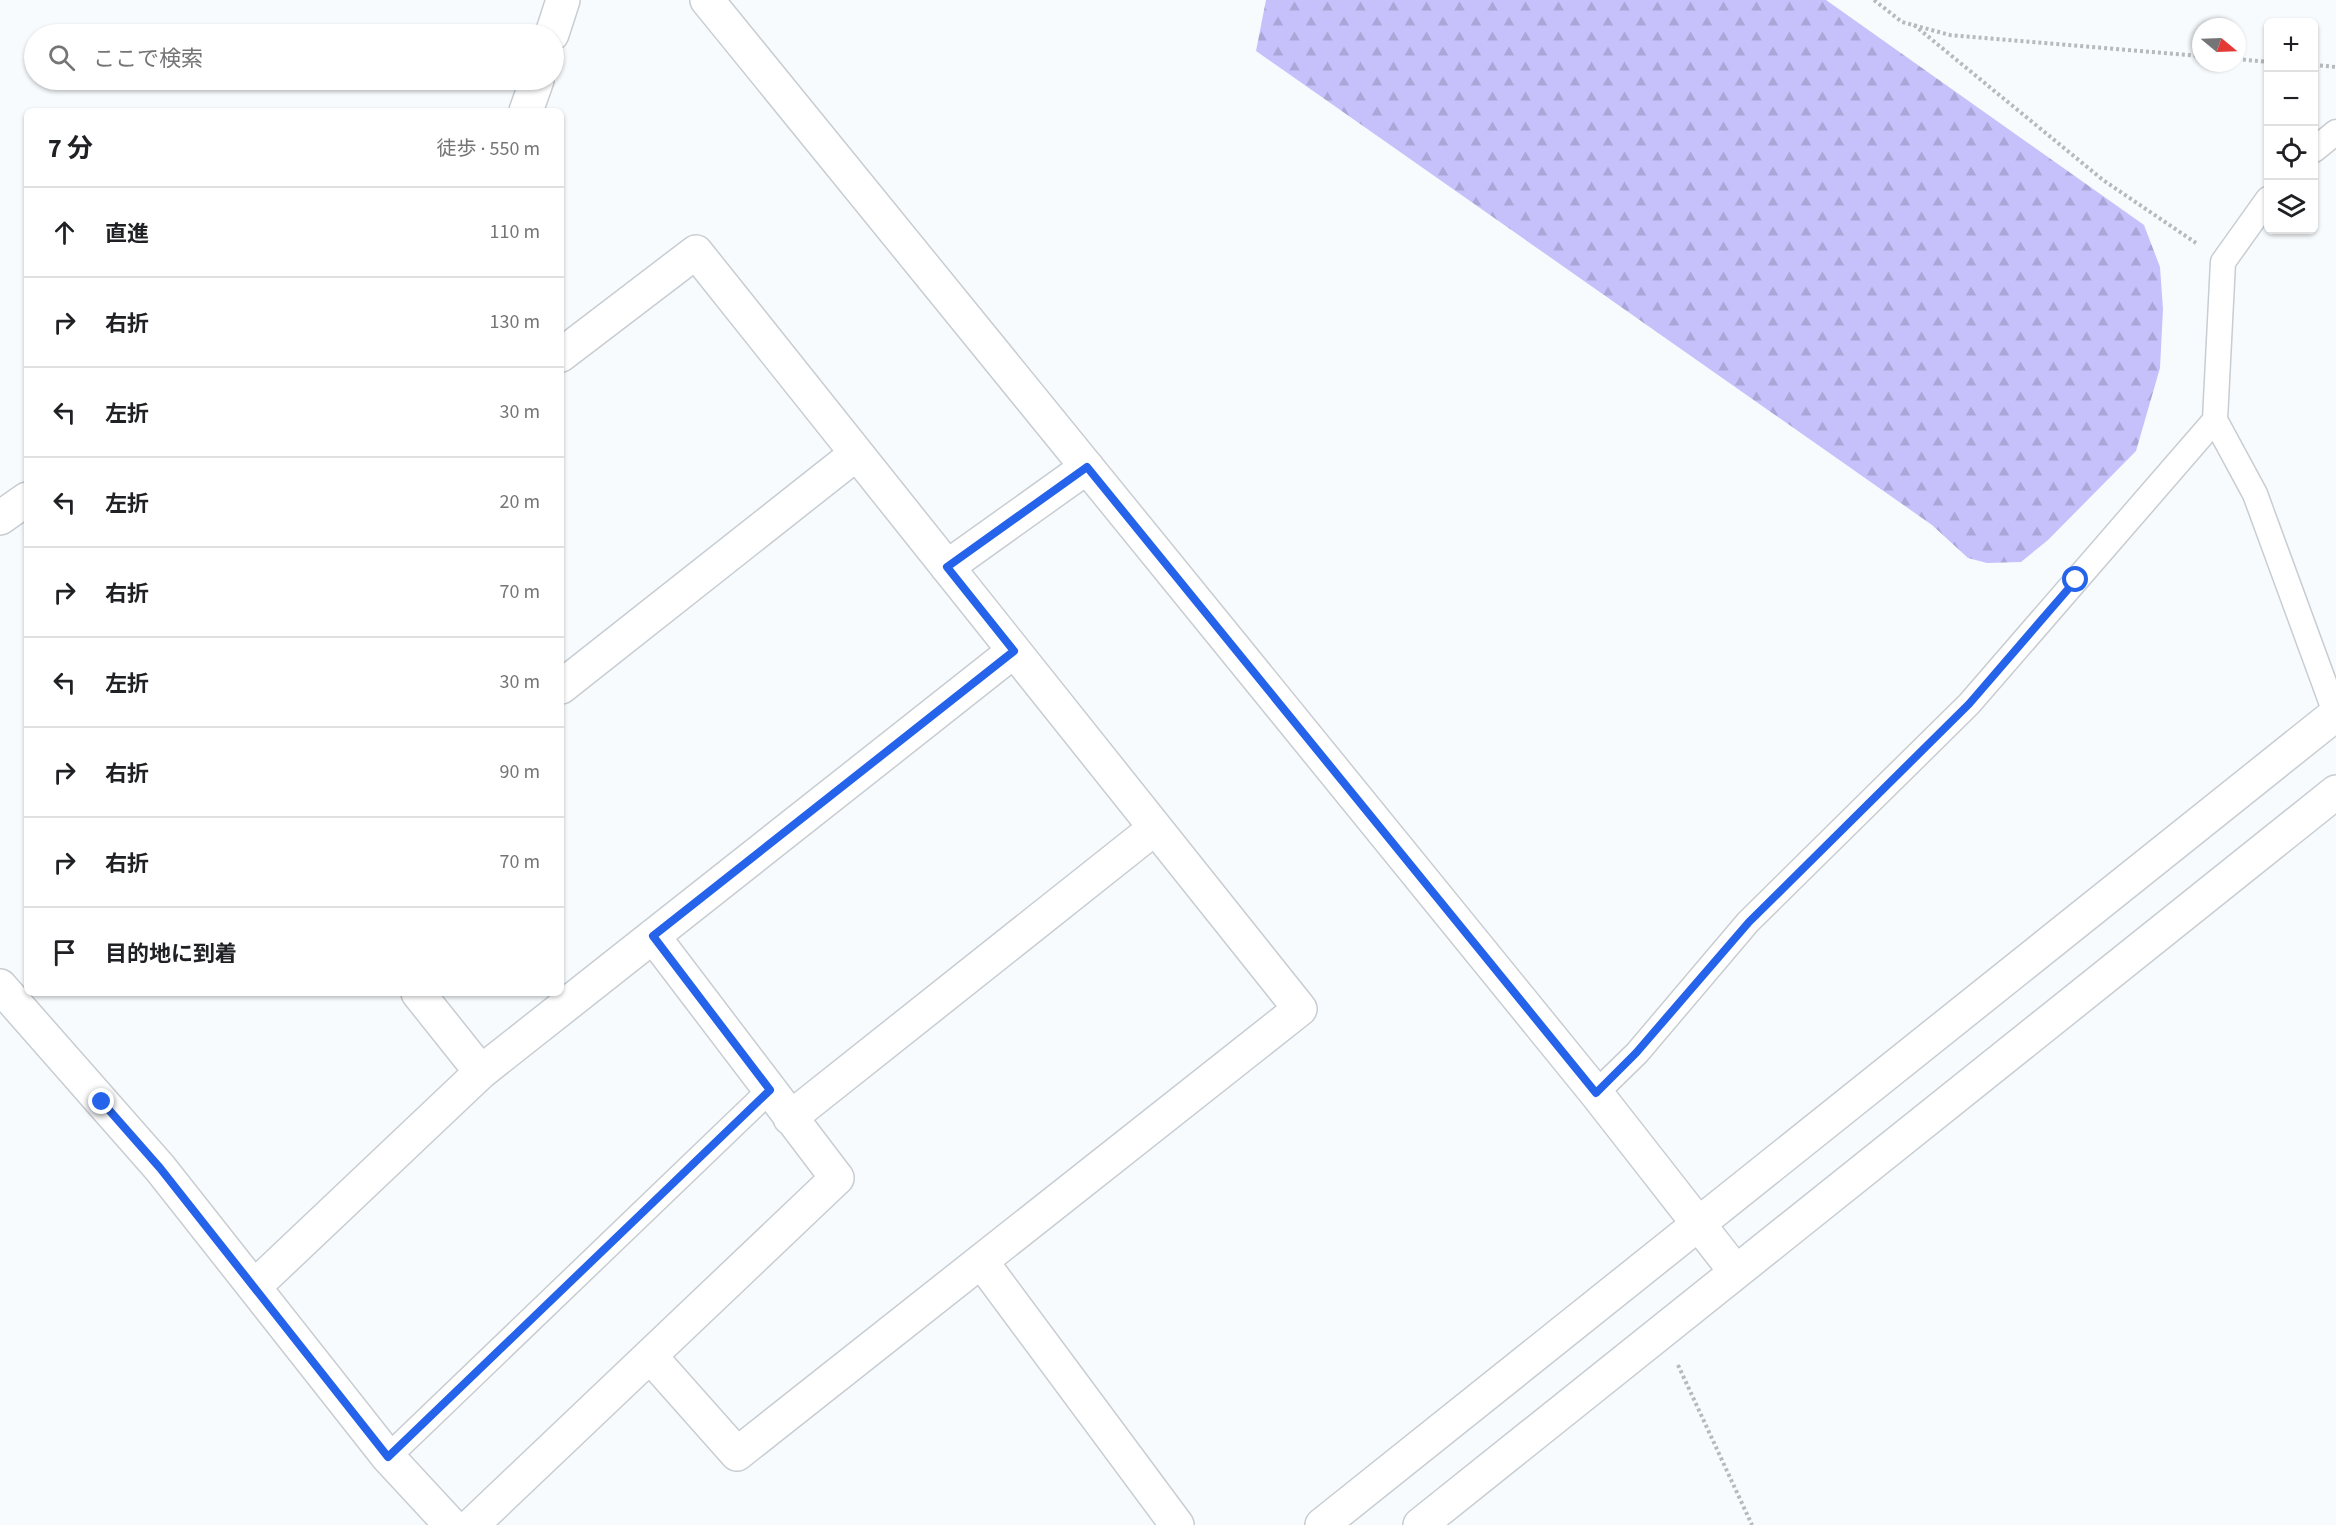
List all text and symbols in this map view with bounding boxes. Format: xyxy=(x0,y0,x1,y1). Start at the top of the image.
north arrow xyxy=(2192,18,2246,72)
map controls xyxy=(2264,18,2318,234)
button: + xyxy=(2264,18,2318,72)
search box xyxy=(24,24,564,90)
icon: search xyxy=(45,41,78,74)
text: ここで検索 xyxy=(93,43,203,75)
button: − xyxy=(2264,72,2318,126)
button: locate xyxy=(2264,126,2318,180)
text: 7 分 xyxy=(48,130,93,167)
text: 徒歩 · 550 m xyxy=(437,135,540,163)
button: layers xyxy=(2264,180,2318,234)
icon: ahead xyxy=(48,216,81,249)
text: 直進 xyxy=(105,218,149,250)
text: 110 m xyxy=(490,218,540,246)
icon: right xyxy=(48,306,81,339)
text: 右折 xyxy=(105,308,149,340)
text: 130 m xyxy=(490,308,540,336)
icon: left xyxy=(48,396,81,429)
text: 左折 xyxy=(105,398,149,430)
text: 30 m xyxy=(500,398,540,426)
icon: left xyxy=(48,486,81,519)
text: 左折 xyxy=(105,488,149,520)
text: 20 m xyxy=(500,488,540,516)
route start xyxy=(2062,566,2088,592)
icon: right xyxy=(48,576,81,609)
text: 右折 xyxy=(105,578,149,610)
text: 70 m xyxy=(500,578,540,606)
icon: left xyxy=(48,666,81,699)
text: 左折 xyxy=(105,668,149,700)
text: 30 m xyxy=(500,668,540,696)
icon: right xyxy=(48,756,81,789)
text: 右折 xyxy=(105,758,149,790)
text: 90 m xyxy=(500,758,540,786)
icon: right xyxy=(48,846,81,879)
text: 右折 xyxy=(105,848,149,880)
text: 70 m xyxy=(500,848,540,876)
icon: arrive xyxy=(48,936,81,969)
text: 目的地に到着 xyxy=(105,938,237,970)
route end xyxy=(88,1088,114,1114)

